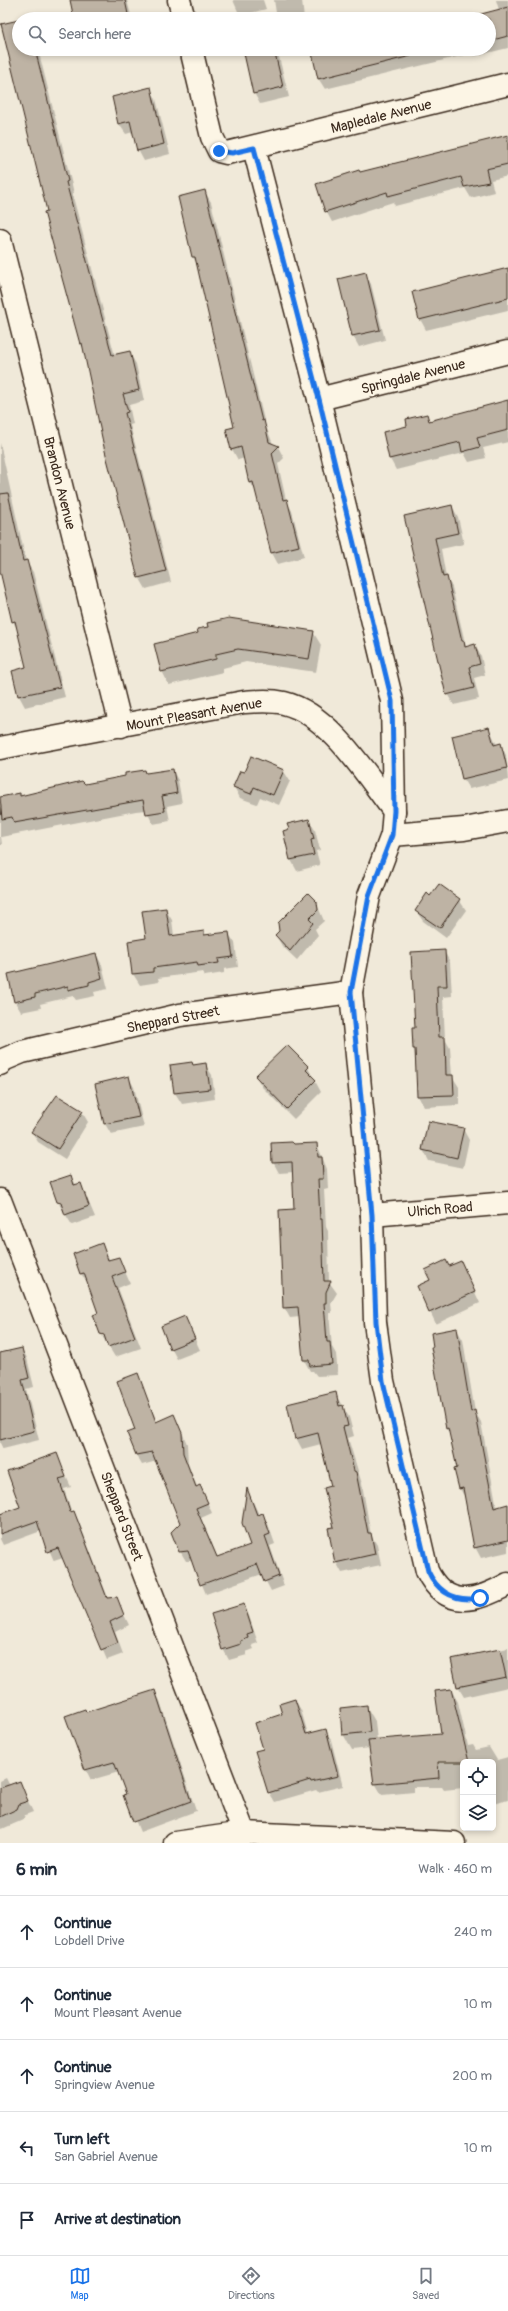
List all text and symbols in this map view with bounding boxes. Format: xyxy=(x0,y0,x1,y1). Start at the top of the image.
search box xyxy=(12,12,496,56)
icon: search xyxy=(26,23,48,45)
text: Search here xyxy=(58,25,131,44)
street label: Mapledale Avenue xyxy=(329,96,433,137)
route end xyxy=(210,142,228,160)
street label: Springdale Avenue xyxy=(359,355,467,398)
street label: Brandon Avenue xyxy=(40,435,79,531)
street label: Mount Pleasant Avenue xyxy=(125,694,263,735)
street label: Sheppard Street xyxy=(125,1002,221,1037)
street label: Ulrich Road xyxy=(407,1198,474,1221)
street label: Sheppard Street xyxy=(97,1469,146,1563)
route start xyxy=(471,1589,489,1607)
map controls xyxy=(460,1759,496,1831)
button: locate xyxy=(460,1759,496,1795)
button: layers xyxy=(460,1795,496,1831)
text: 6 min xyxy=(16,1859,57,1880)
text: Walk · 460 m xyxy=(418,1861,492,1877)
text: Continue xyxy=(54,1914,112,1933)
icon: ahead xyxy=(16,1921,38,1943)
text: 240 m xyxy=(454,1924,492,1940)
text: Lobdell Drive xyxy=(54,1933,124,1949)
text: Continue xyxy=(54,1986,112,2005)
icon: ahead xyxy=(16,1993,38,2015)
text: 10 m xyxy=(464,1996,492,2012)
text: Mount Pleasant Avenue xyxy=(54,2005,182,2021)
text: Continue xyxy=(54,2058,112,2077)
icon: ahead xyxy=(16,2065,38,2087)
text: 200 m xyxy=(453,2068,492,2084)
text: Springview Avenue xyxy=(54,2077,155,2093)
text: Turn left xyxy=(54,2130,110,2149)
icon: left xyxy=(16,2137,38,2159)
text: 10 m xyxy=(464,2140,492,2156)
text: San Gabriel Avenue xyxy=(54,2149,158,2165)
icon: arrive xyxy=(16,2209,38,2231)
text: Arrive at destination xyxy=(54,2210,181,2229)
tab: Map xyxy=(69,2265,91,2302)
tab: Directions xyxy=(228,2265,275,2302)
tab: Saved xyxy=(412,2265,439,2302)

